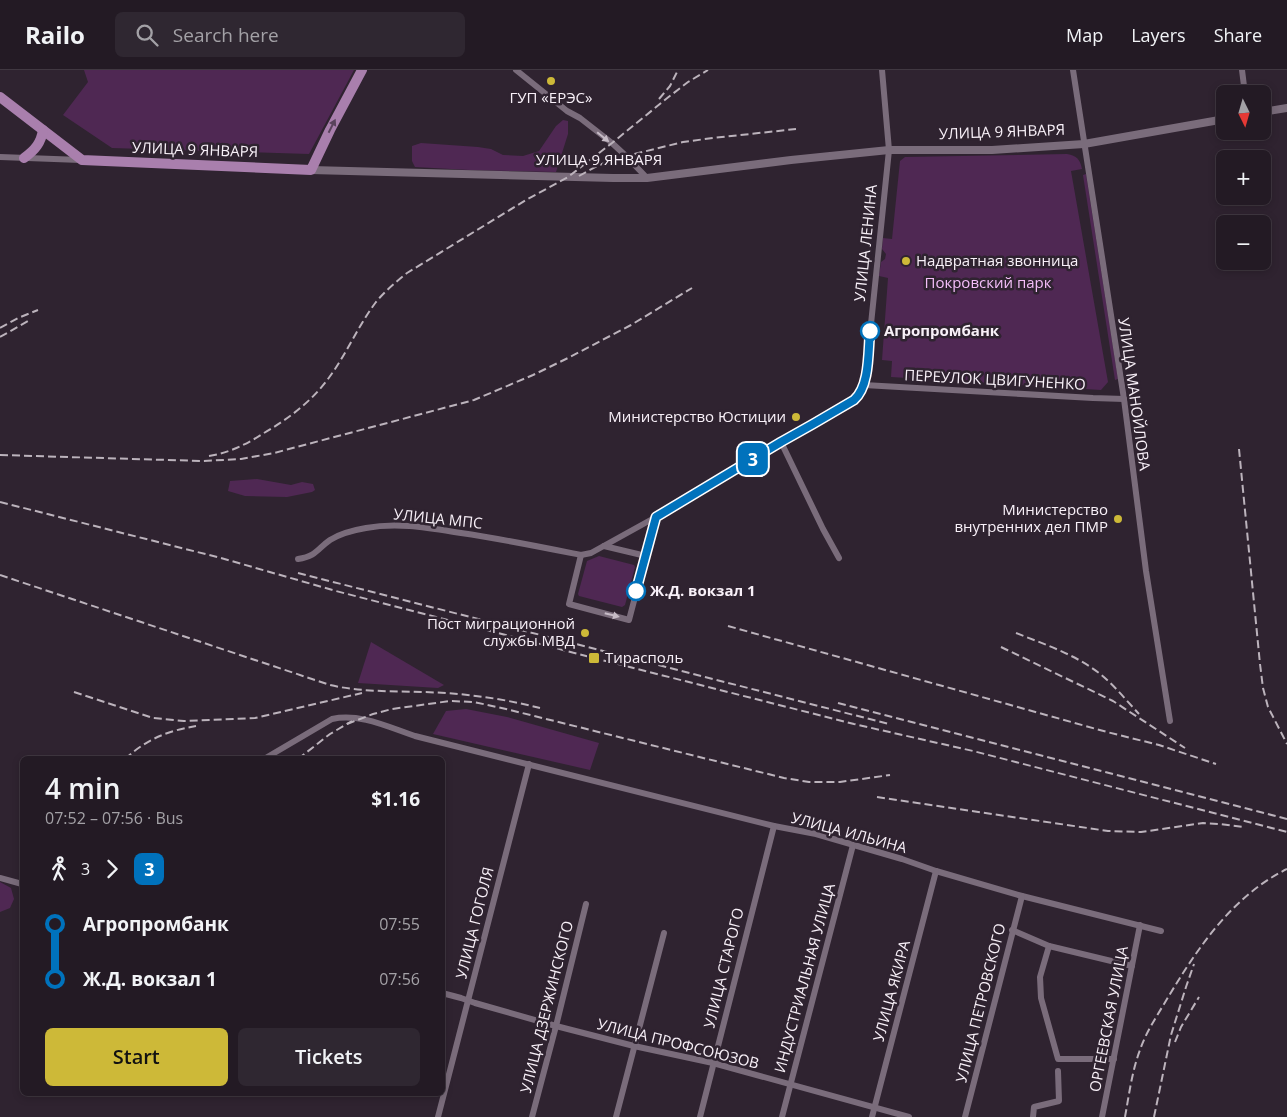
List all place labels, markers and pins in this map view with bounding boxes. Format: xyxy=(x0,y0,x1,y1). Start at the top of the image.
marker: ГУП «ЕРЭС» xyxy=(545,75,557,87)
place label: ГУП «ЕРЭС» xyxy=(509,87,593,107)
place label: Надвратная звонница xyxy=(916,250,1078,270)
marker: Надвратная звонница xyxy=(900,255,912,267)
place label: Агропромбанк xyxy=(884,320,1000,340)
marker: Агропромбанк xyxy=(860,321,880,341)
place label: Министерство Юстиции xyxy=(608,406,786,426)
marker: Министерство Юстиции xyxy=(790,411,802,423)
place label: Министерство внутренних дел ПМР xyxy=(954,499,1108,536)
marker: Министерство внутренних дел ПМР xyxy=(1112,513,1124,525)
place label: Ж.Д. вокзал 1 xyxy=(650,580,756,600)
marker: Ж.Д. вокзал 1 xyxy=(626,581,646,601)
place label: Пост миграционной службы МВД xyxy=(427,613,575,650)
marker: Пост миграционной службы МВД xyxy=(579,627,591,639)
place label: Тирасполь xyxy=(605,647,683,667)
marker: Тирасполь xyxy=(587,651,601,665)

